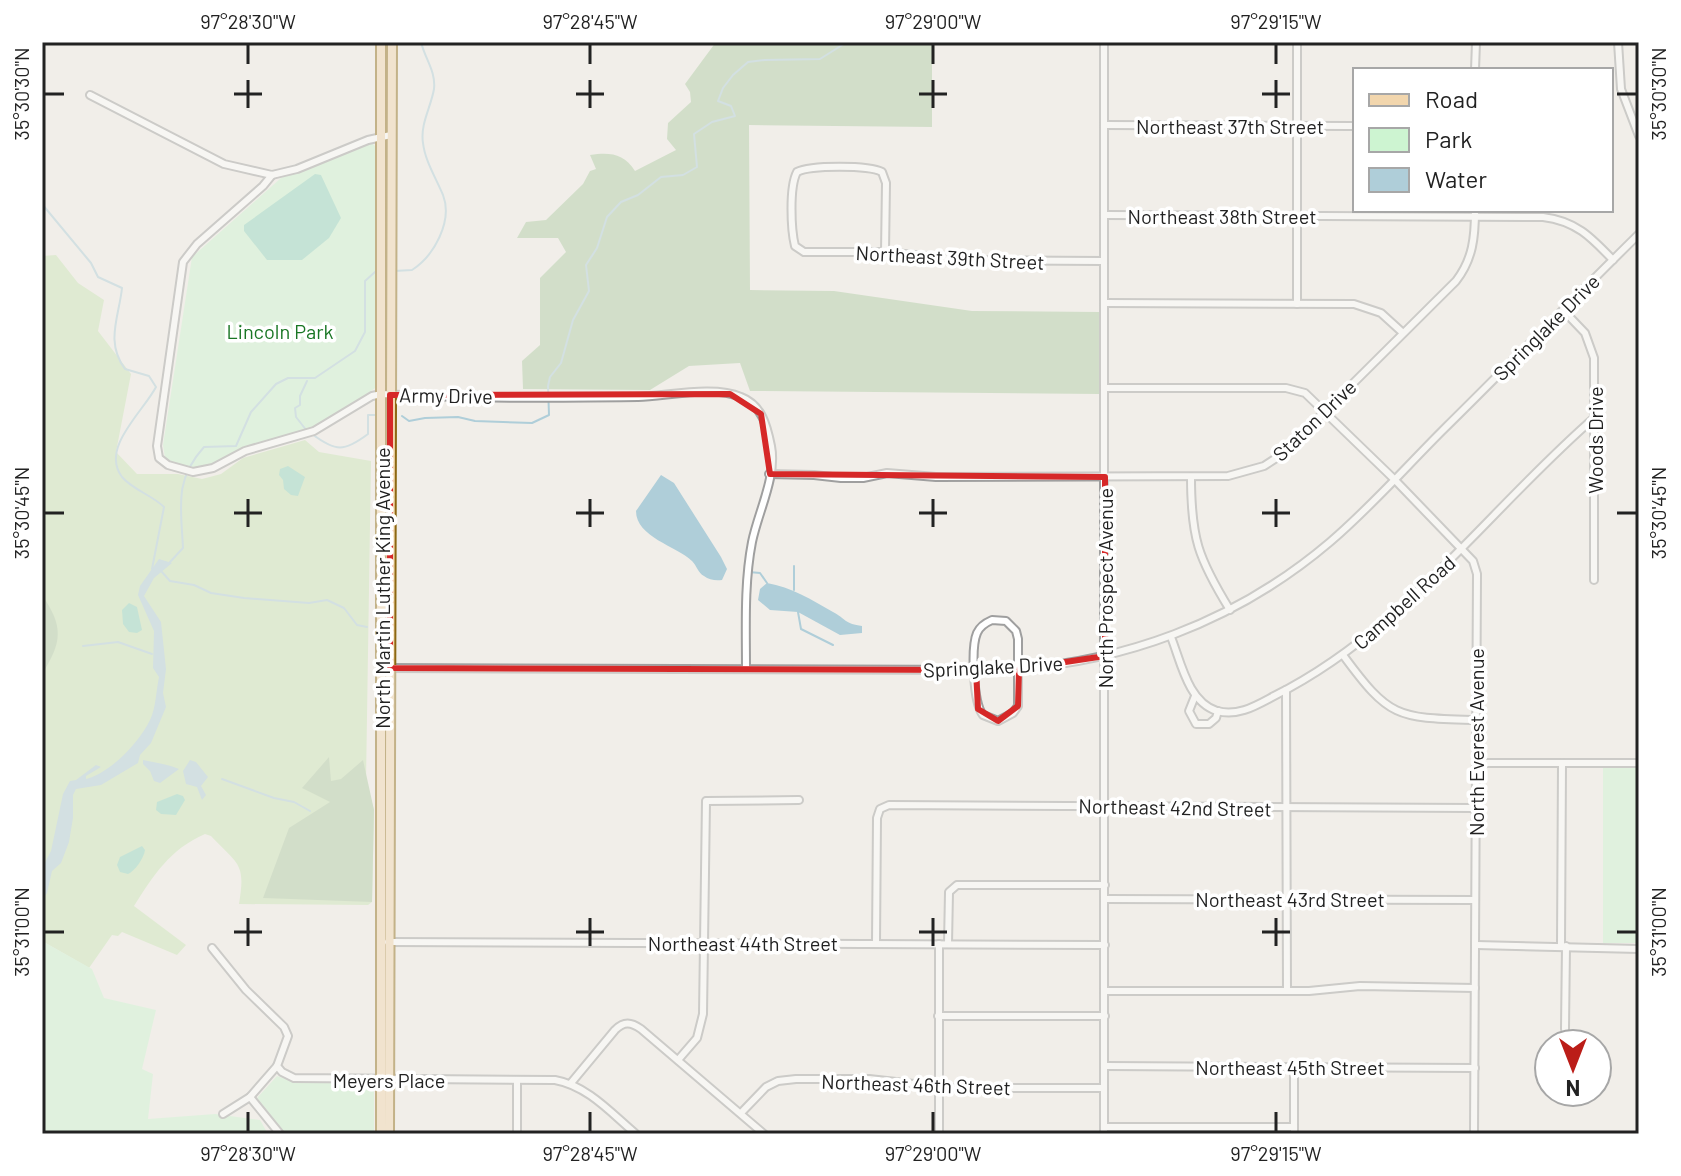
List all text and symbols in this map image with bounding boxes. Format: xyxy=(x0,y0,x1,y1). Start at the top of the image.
text: 97°28'30"W xyxy=(200,9,296,33)
text: 97°28'45"W xyxy=(542,9,638,33)
text: 97°29'00"W xyxy=(885,9,982,33)
text: 97°29'15"W xyxy=(1230,9,1322,33)
text: 35°30'30"N xyxy=(9,48,33,140)
text: 35°30'30"N xyxy=(1646,48,1670,140)
legend xyxy=(1353,68,1613,212)
text: Road xyxy=(1425,84,1478,113)
street label: Northeast 37th Street xyxy=(1136,114,1324,138)
text: Park xyxy=(1425,124,1472,153)
text: Water xyxy=(1425,164,1487,193)
street label: Northeast 38th Street xyxy=(1128,204,1316,228)
street label: Northeast 39th Street xyxy=(855,240,1045,274)
street label: Springlake Drive xyxy=(1488,269,1604,385)
park label: Lincoln Park xyxy=(226,319,334,343)
street label: Staton Drive xyxy=(1267,374,1361,466)
street label: Army Drive xyxy=(399,382,493,408)
street label: Woods Drive xyxy=(1583,386,1607,494)
street label: North Martin Luther King Avenue xyxy=(370,447,394,729)
text: 35°30'45"N xyxy=(9,467,33,559)
text: 35°30'45"N xyxy=(1646,467,1670,559)
street label: North Prospect Avenue xyxy=(1093,488,1117,688)
street label: Campbell Road xyxy=(1348,550,1460,654)
street label: North Everest Avenue xyxy=(1464,648,1488,836)
street label: Springlake Drive xyxy=(922,650,1064,682)
street label: Northeast 42nd Street xyxy=(1078,793,1272,821)
text: 35°31'00"N xyxy=(9,887,33,977)
street label: Northeast 43rd Street xyxy=(1195,887,1385,911)
text: 35°31'00"N xyxy=(1646,887,1670,977)
street label: Northeast 44th Street xyxy=(648,931,838,955)
north arrow xyxy=(1533,1028,1613,1108)
street label: Northeast 45th Street xyxy=(1195,1055,1385,1079)
street label: Meyers Place xyxy=(333,1068,445,1092)
street label: Northeast 46th Street xyxy=(821,1069,1011,1099)
text: N xyxy=(1566,1076,1580,1102)
text: 97°28'30"W xyxy=(200,1141,296,1165)
text: 97°28'45"W xyxy=(542,1141,638,1165)
text: 97°29'00"W xyxy=(885,1141,982,1165)
text: 97°29'15"W xyxy=(1230,1141,1322,1165)

